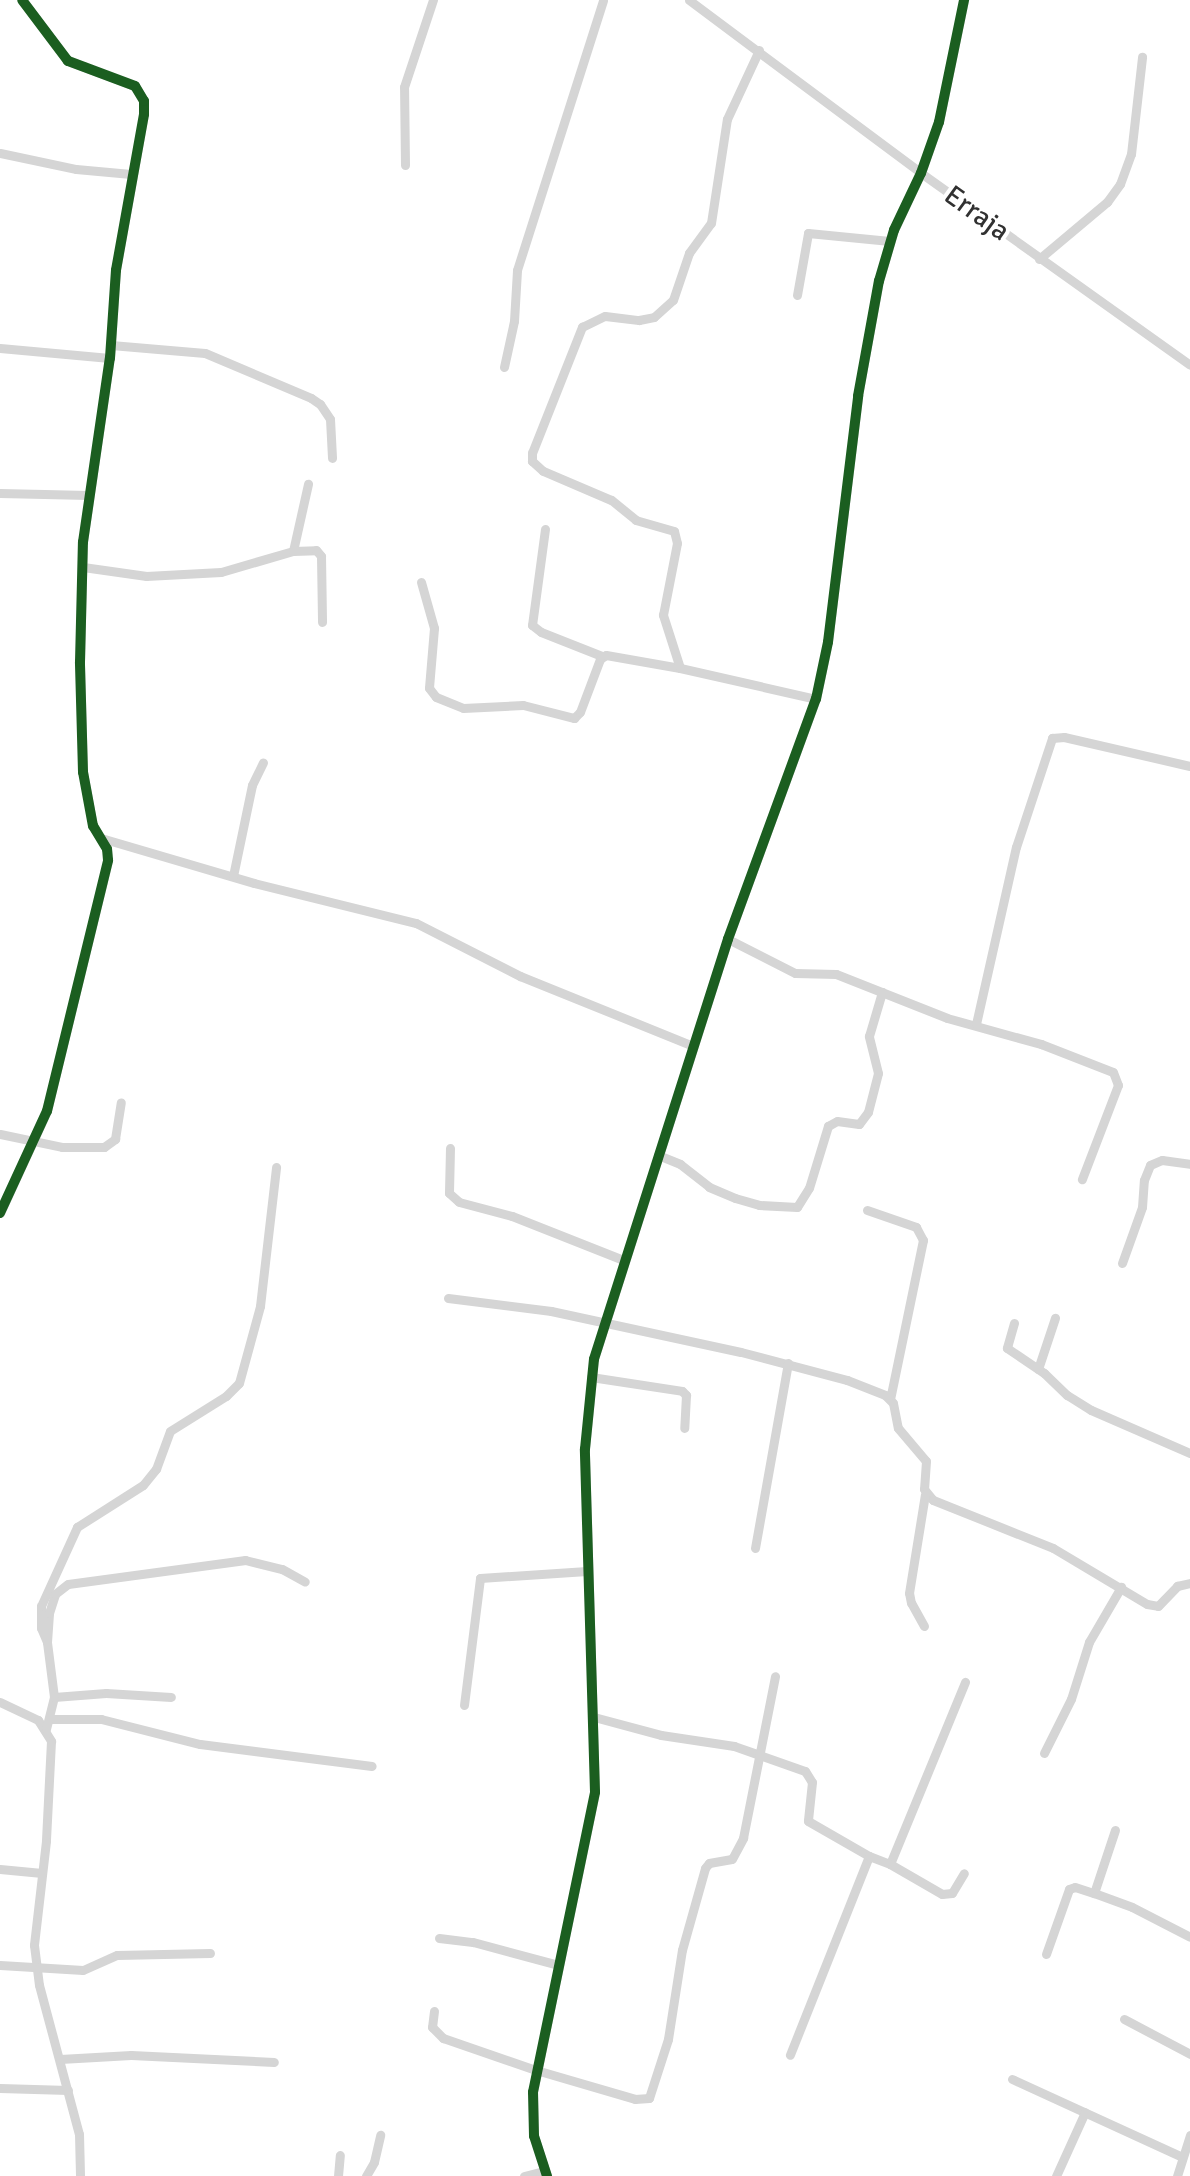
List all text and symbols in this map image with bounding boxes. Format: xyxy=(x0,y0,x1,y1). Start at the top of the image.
street label: Erraja xyxy=(938,178,1016,248)

